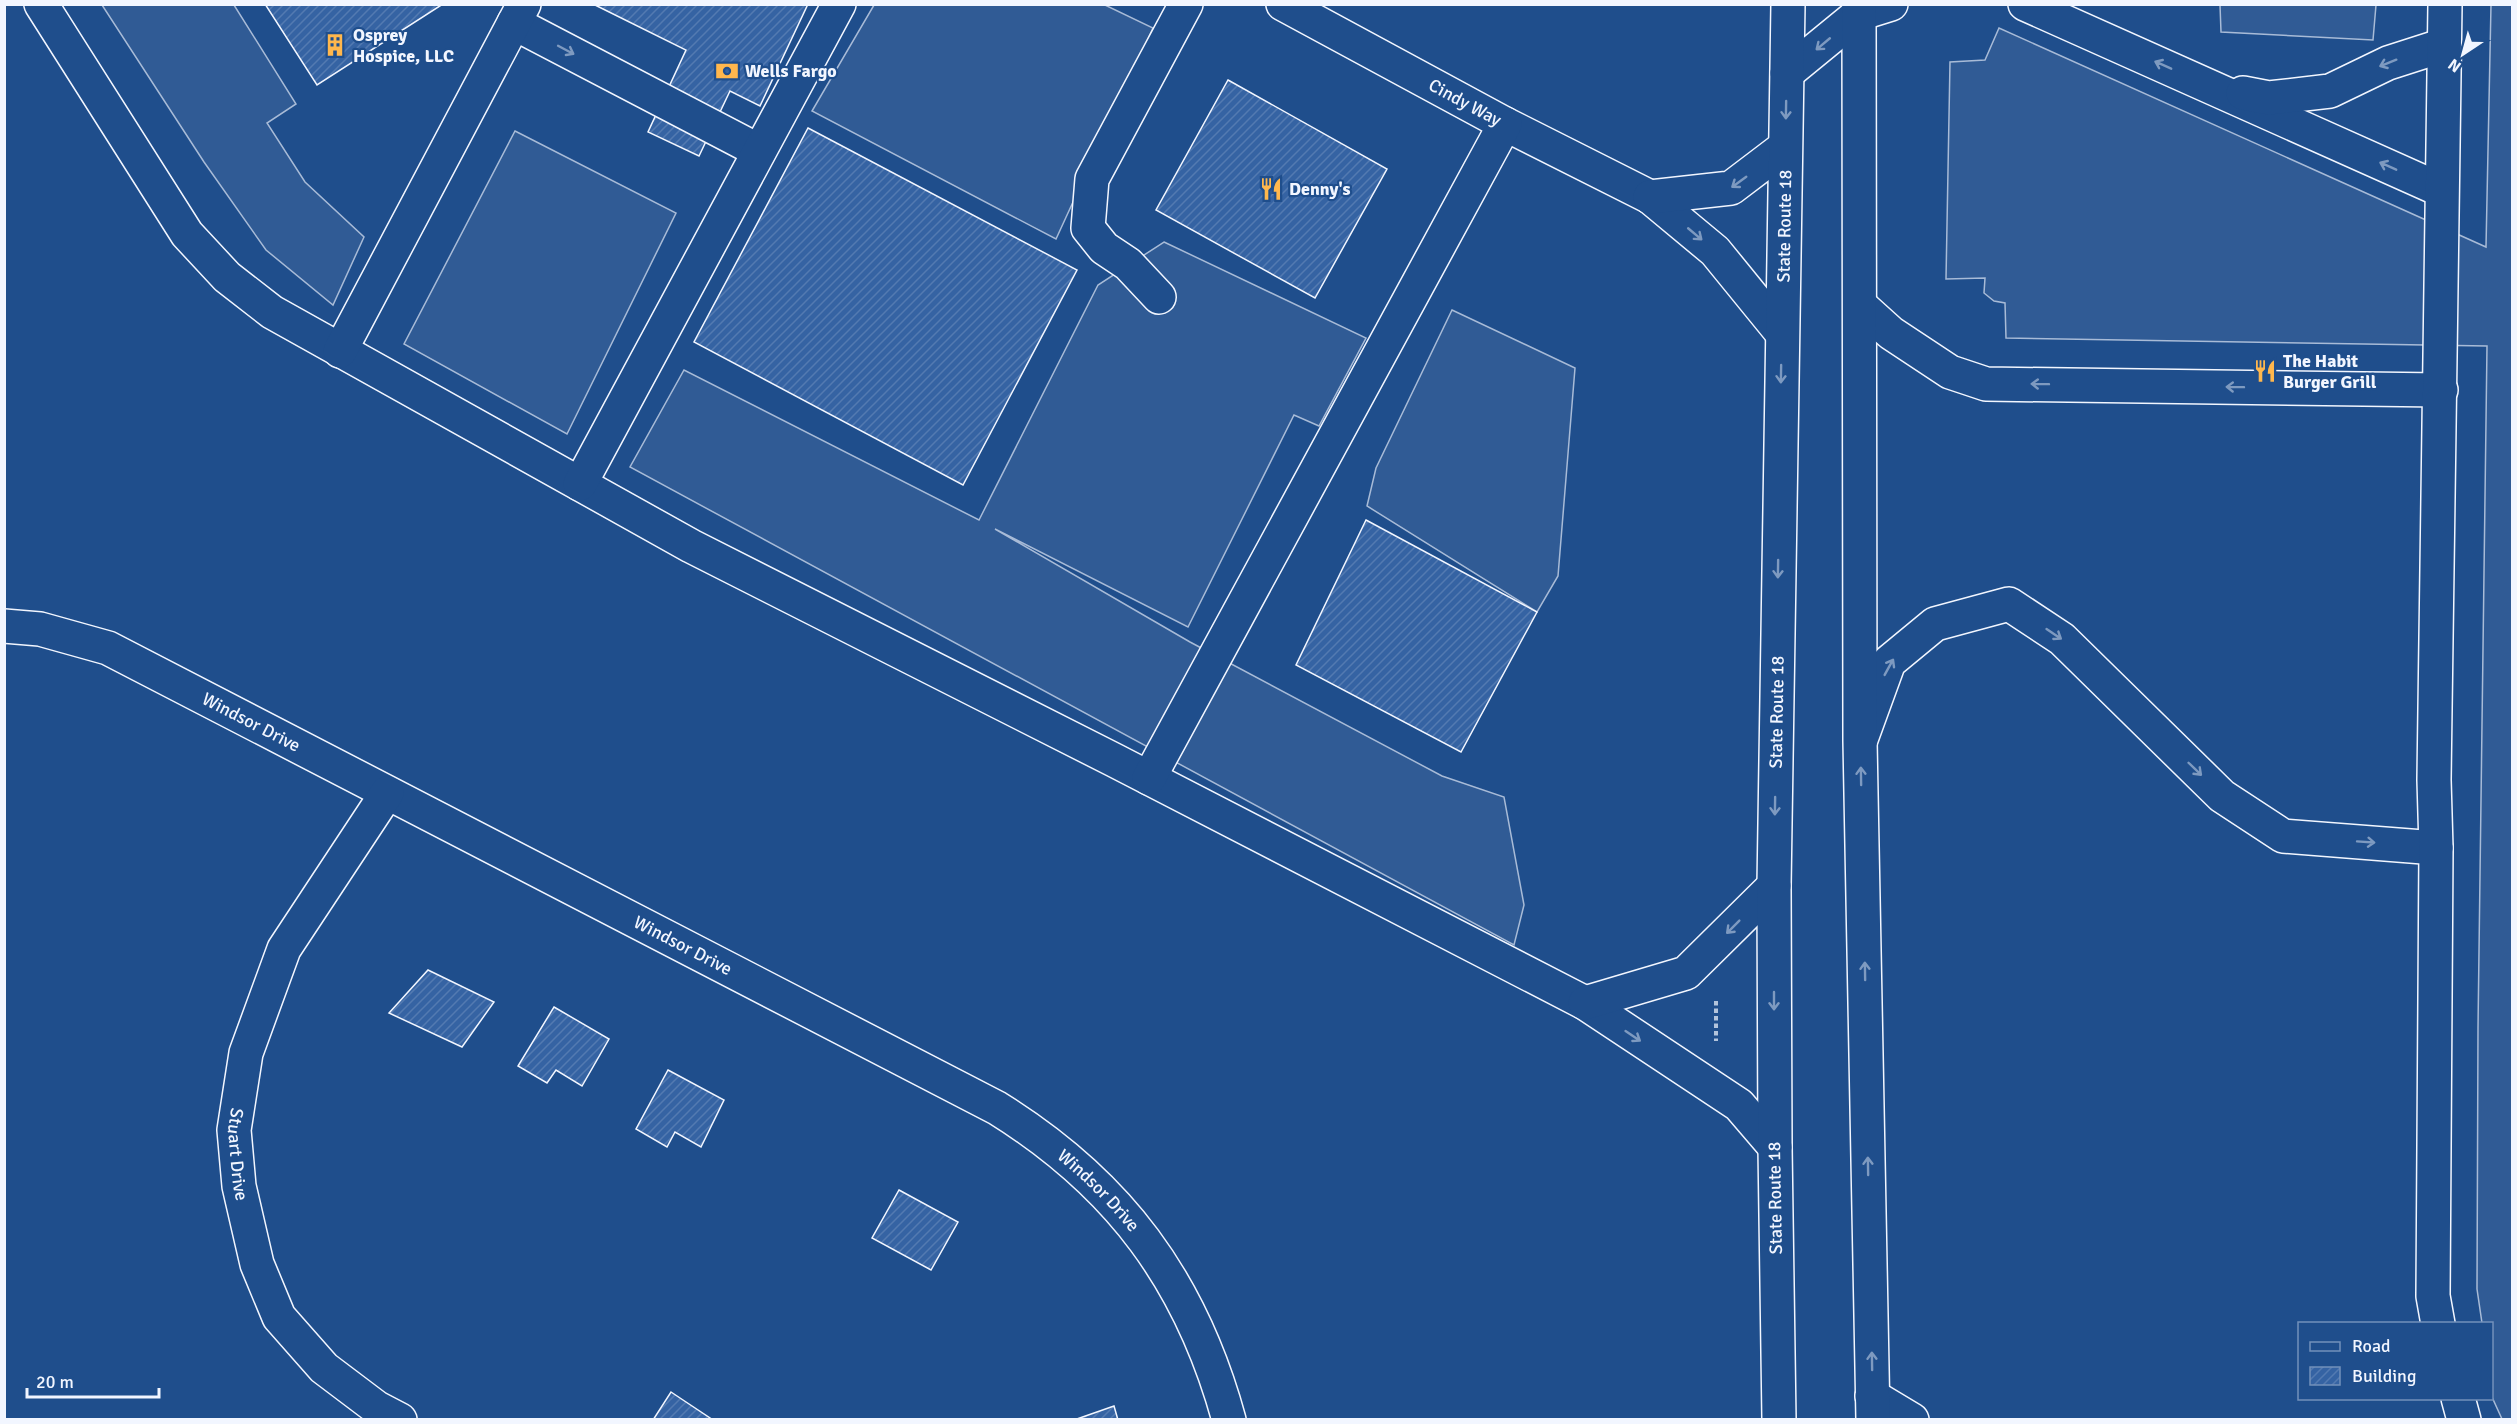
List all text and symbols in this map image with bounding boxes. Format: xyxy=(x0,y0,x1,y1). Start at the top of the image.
place label: Osprey Hospice, LLC xyxy=(353,24,454,67)
north arrow xyxy=(2433,24,2493,84)
building icon: Osprey Hospice, LLC xyxy=(322,32,348,58)
one-way arrow xyxy=(1815,37,1831,50)
one-way arrow xyxy=(557,44,574,56)
text: N xyxy=(2444,54,2465,77)
bank icon: Wells Fargo xyxy=(714,58,740,84)
one-way arrow xyxy=(2380,58,2398,69)
one-way arrow xyxy=(2154,59,2172,70)
place label: Wells Fargo xyxy=(745,60,837,82)
street label: Cindy Way xyxy=(1425,74,1506,131)
one-way arrow xyxy=(1781,100,1792,120)
one-way arrow xyxy=(2379,160,2397,172)
street label: State Route 18 xyxy=(1773,170,1796,283)
restaurant icon: Denny's xyxy=(1258,176,1284,202)
one-way arrow xyxy=(1731,176,1747,188)
place label: Denny's xyxy=(1289,178,1351,200)
one-way arrow xyxy=(1687,228,1703,241)
place label: The Habit Burger Grill xyxy=(2283,350,2377,393)
restaurant icon: The Habit Burger Grill xyxy=(2252,358,2278,384)
one-way arrow xyxy=(1775,363,1787,383)
one-way arrow xyxy=(2031,378,2051,390)
one-way arrow xyxy=(2226,381,2246,393)
one-way arrow xyxy=(1773,558,1784,578)
one-way arrow xyxy=(2046,628,2062,640)
street label: State Route 18 xyxy=(1765,655,1789,769)
one-way arrow xyxy=(1883,659,1895,676)
street label: Windsor Drive xyxy=(198,688,304,757)
one-way arrow xyxy=(2187,762,2202,777)
one-way arrow xyxy=(1855,767,1867,787)
one-way arrow xyxy=(1770,795,1781,815)
one-way arrow xyxy=(2356,837,2376,848)
street label: Windsor Drive xyxy=(630,911,736,980)
one-way arrow xyxy=(1725,919,1740,934)
one-way arrow xyxy=(1859,962,1870,982)
one-way arrow xyxy=(1768,990,1780,1010)
one-way arrow xyxy=(1625,1030,1641,1042)
street label: Stuart Drive xyxy=(222,1107,253,1203)
street label: State Route 18 xyxy=(1763,1141,1787,1255)
street label: Windsor Drive xyxy=(1053,1144,1144,1236)
one-way arrow xyxy=(1862,1157,1874,1177)
legend xyxy=(2298,1322,2493,1400)
text: Road xyxy=(2352,1335,2391,1357)
one-way arrow xyxy=(1866,1352,1877,1372)
scale bar xyxy=(27,1361,159,1399)
text: Building xyxy=(2352,1365,2416,1387)
text: 20 m xyxy=(36,1371,74,1393)

